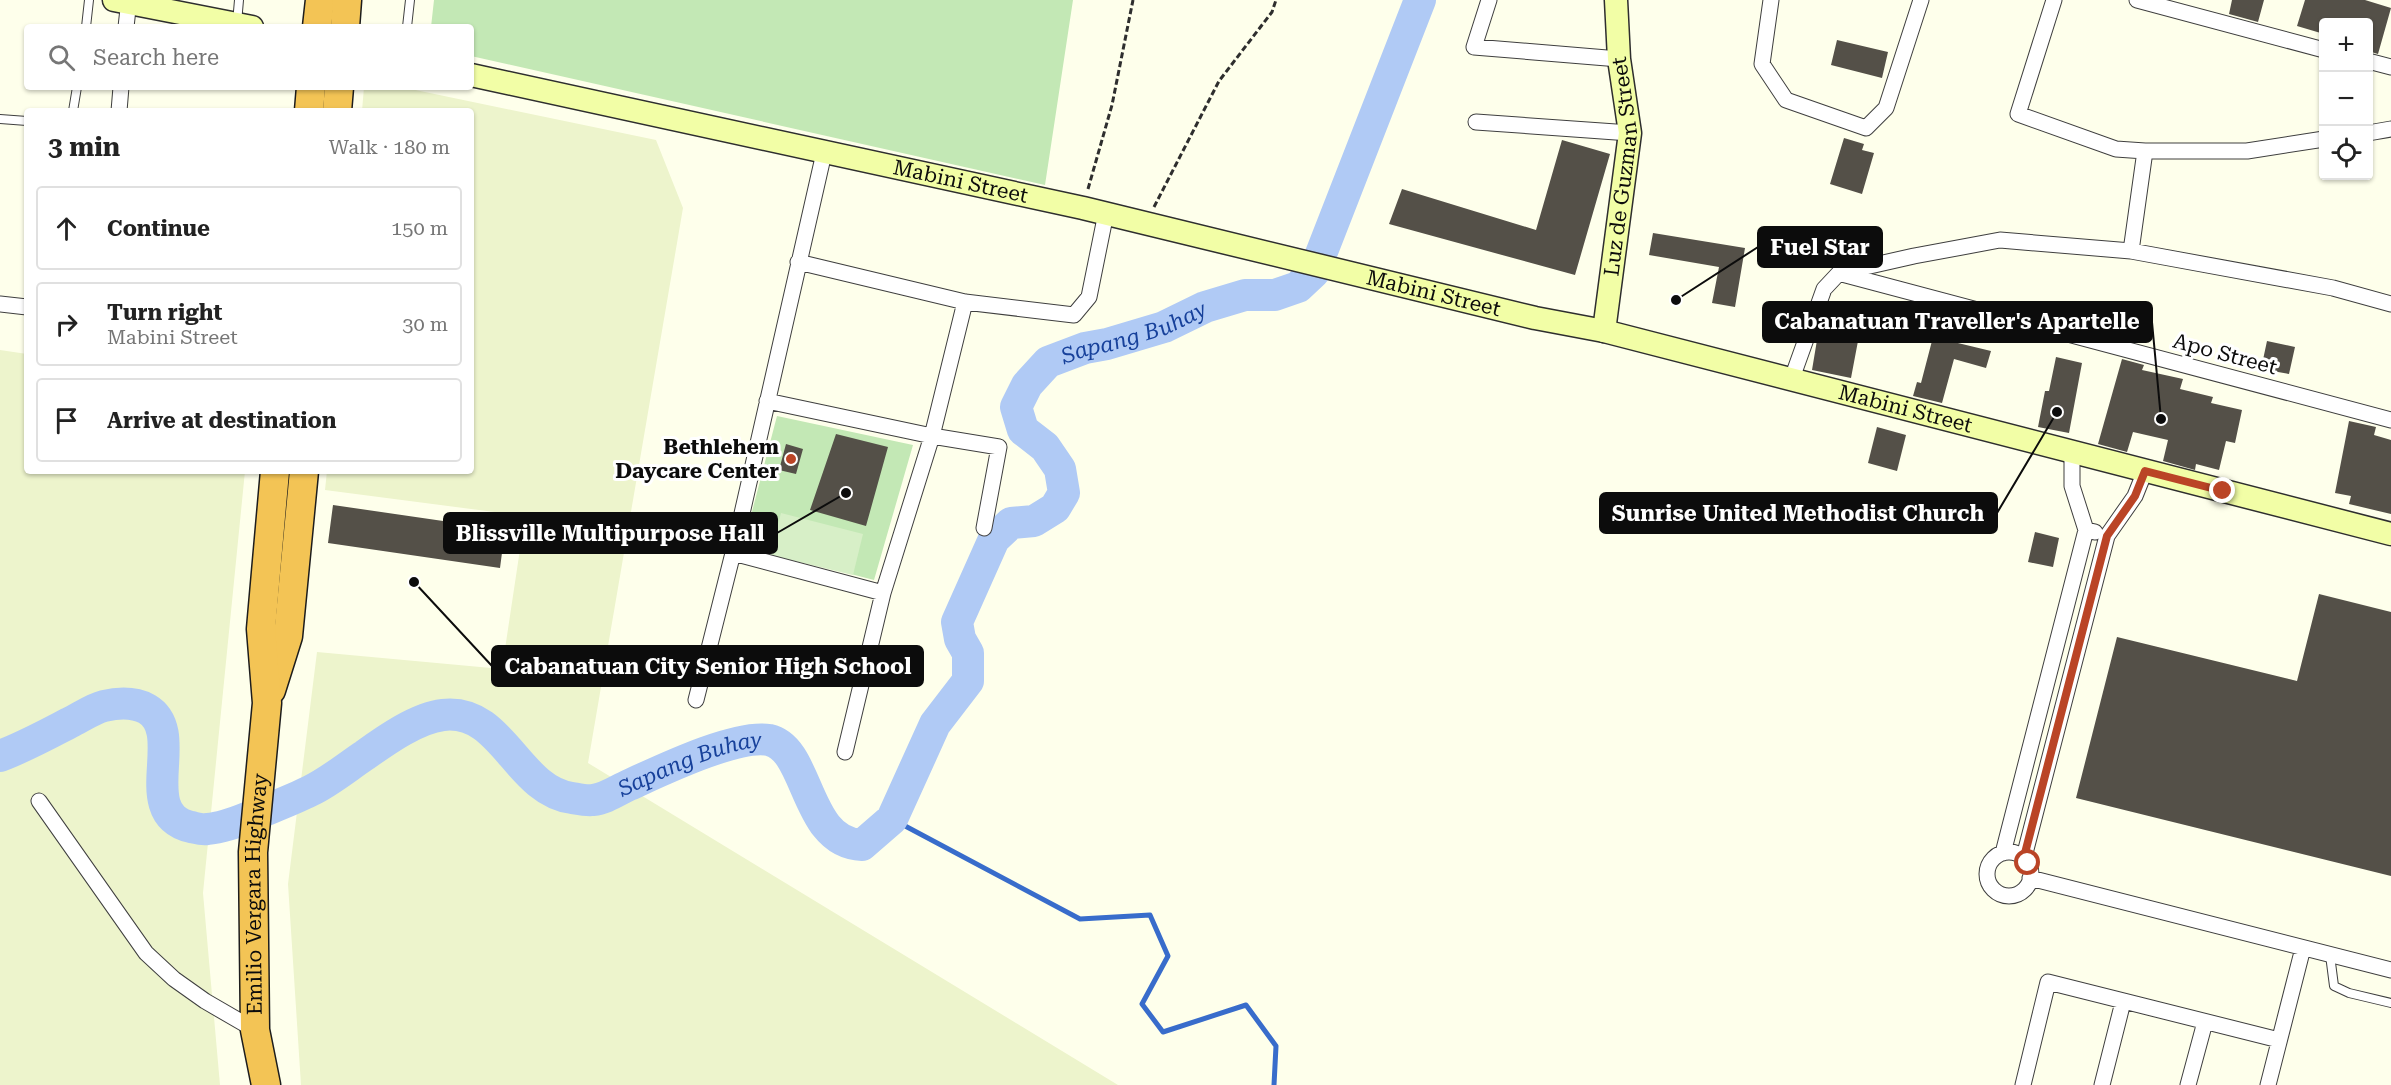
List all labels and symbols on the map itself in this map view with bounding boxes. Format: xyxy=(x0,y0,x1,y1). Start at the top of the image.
street label: Luz de Guzman Street xyxy=(1599,55,1642,278)
street label: Mabini Street xyxy=(891,155,1030,208)
callout: Fuel Star xyxy=(1758,227,1882,267)
text: Fuel Star xyxy=(1770,235,1870,260)
street label: Mabini Street xyxy=(1364,265,1503,321)
water label: Sapang Buhay xyxy=(1056,296,1211,369)
callout: Cabanatuan Traveller's Apartelle xyxy=(1763,302,2152,342)
text: Cabanatuan Traveller's Apartelle xyxy=(1774,309,2140,334)
street label: Apo Street xyxy=(2170,329,2280,379)
street label: Mabini Street xyxy=(1836,380,1975,438)
place label: Bethlehem Daycare Center xyxy=(615,435,779,483)
marker: Bethlehem Daycare Center xyxy=(784,452,798,466)
route end xyxy=(2209,477,2235,503)
callout: Sunrise United Methodist Church xyxy=(1600,493,1997,533)
text: Sunrise United Methodist Church xyxy=(1612,501,1984,526)
callout: Blissville Multipurpose Hall xyxy=(444,513,777,553)
text: Blissville Multipurpose Hall xyxy=(456,521,764,546)
callout: Cabanatuan City Senior High School xyxy=(492,646,923,686)
text: Cabanatuan City Senior High School xyxy=(505,654,911,679)
water label: Sapang Buhay xyxy=(613,727,763,802)
street label: Emilio Vergara Highway xyxy=(241,772,272,1015)
route start xyxy=(2014,849,2040,875)

